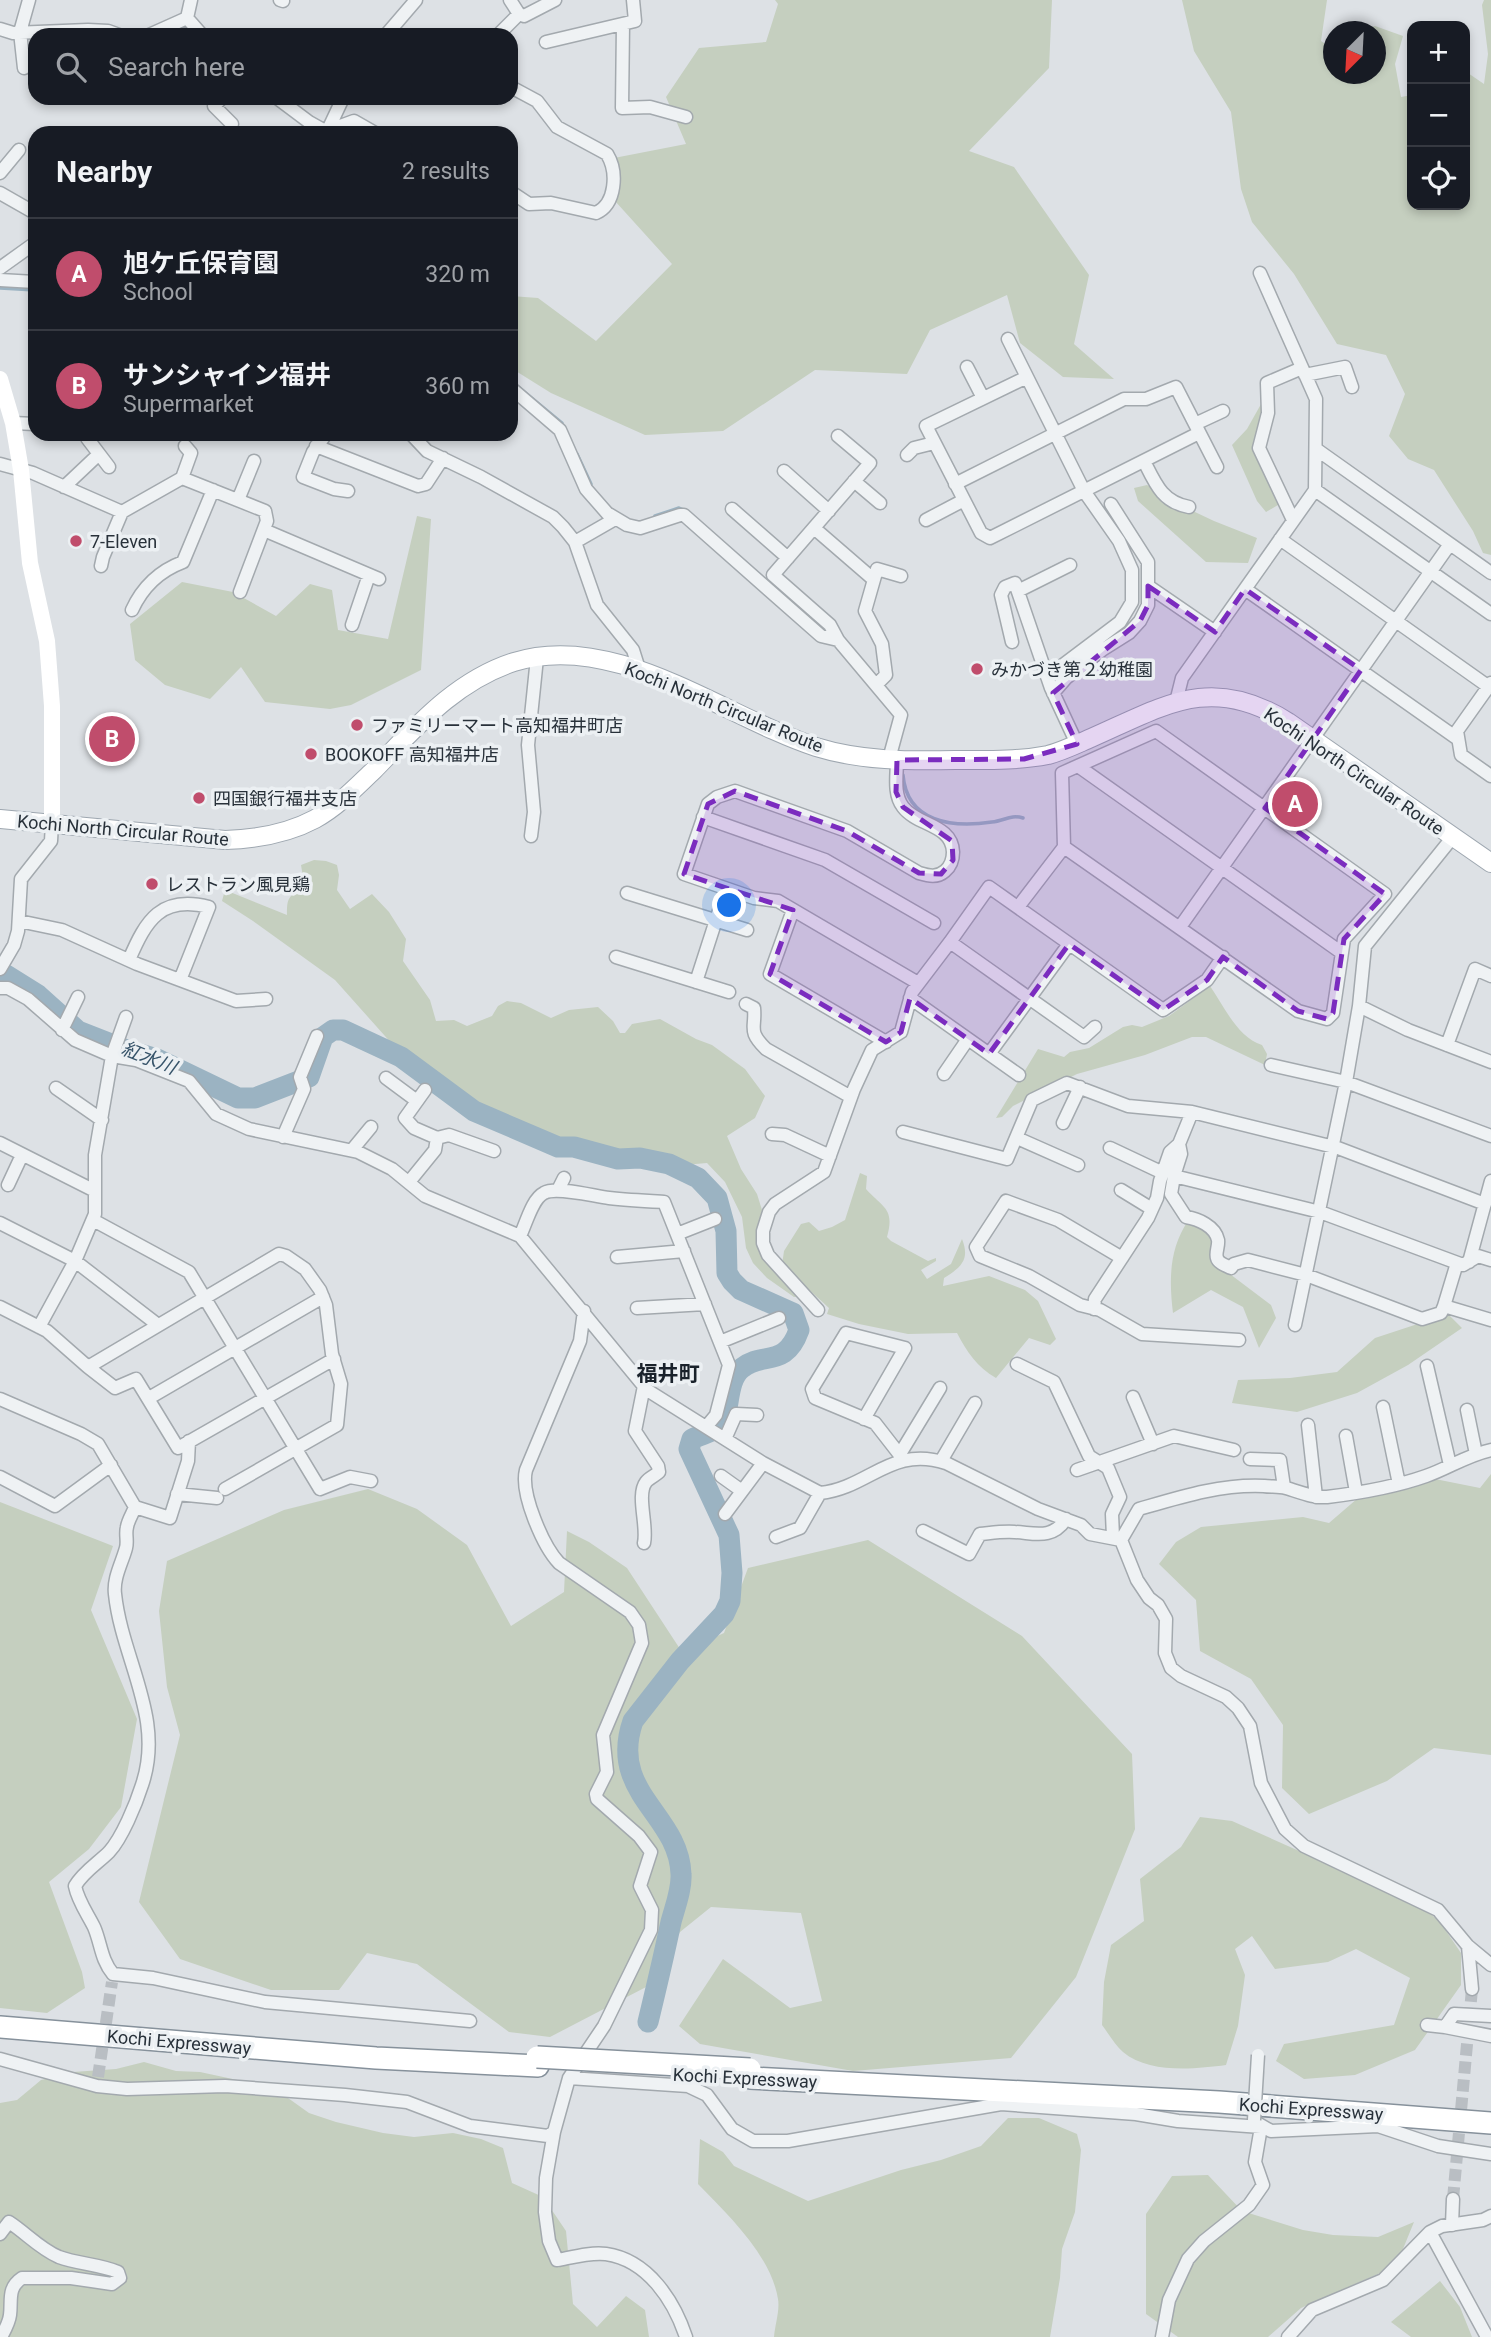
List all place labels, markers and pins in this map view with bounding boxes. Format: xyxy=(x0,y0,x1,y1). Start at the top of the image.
place label: 7-Eleven xyxy=(90,531,157,552)
marker: 7-Eleven xyxy=(68,533,84,549)
place label: みかづき第２幼稚園 xyxy=(991,659,1153,680)
marker: みかづき第２幼稚園 xyxy=(969,661,985,677)
pin: B xyxy=(89,713,135,765)
place label: ファミリーマート高知福井町店 xyxy=(371,715,623,736)
marker: ファミリーマート高知福井町店 xyxy=(349,717,365,733)
place label: BOOKOFF 高知福井店 xyxy=(325,744,499,765)
marker: BOOKOFF 高知福井店 xyxy=(303,746,319,762)
pin: A xyxy=(1272,778,1318,830)
place label: 四国銀行福井支店 xyxy=(213,788,357,809)
marker: 四国銀行福井支店 xyxy=(191,790,207,806)
place label: レストラン風見鶏 xyxy=(166,874,310,895)
marker: レストラン風見鶏 xyxy=(144,876,160,892)

